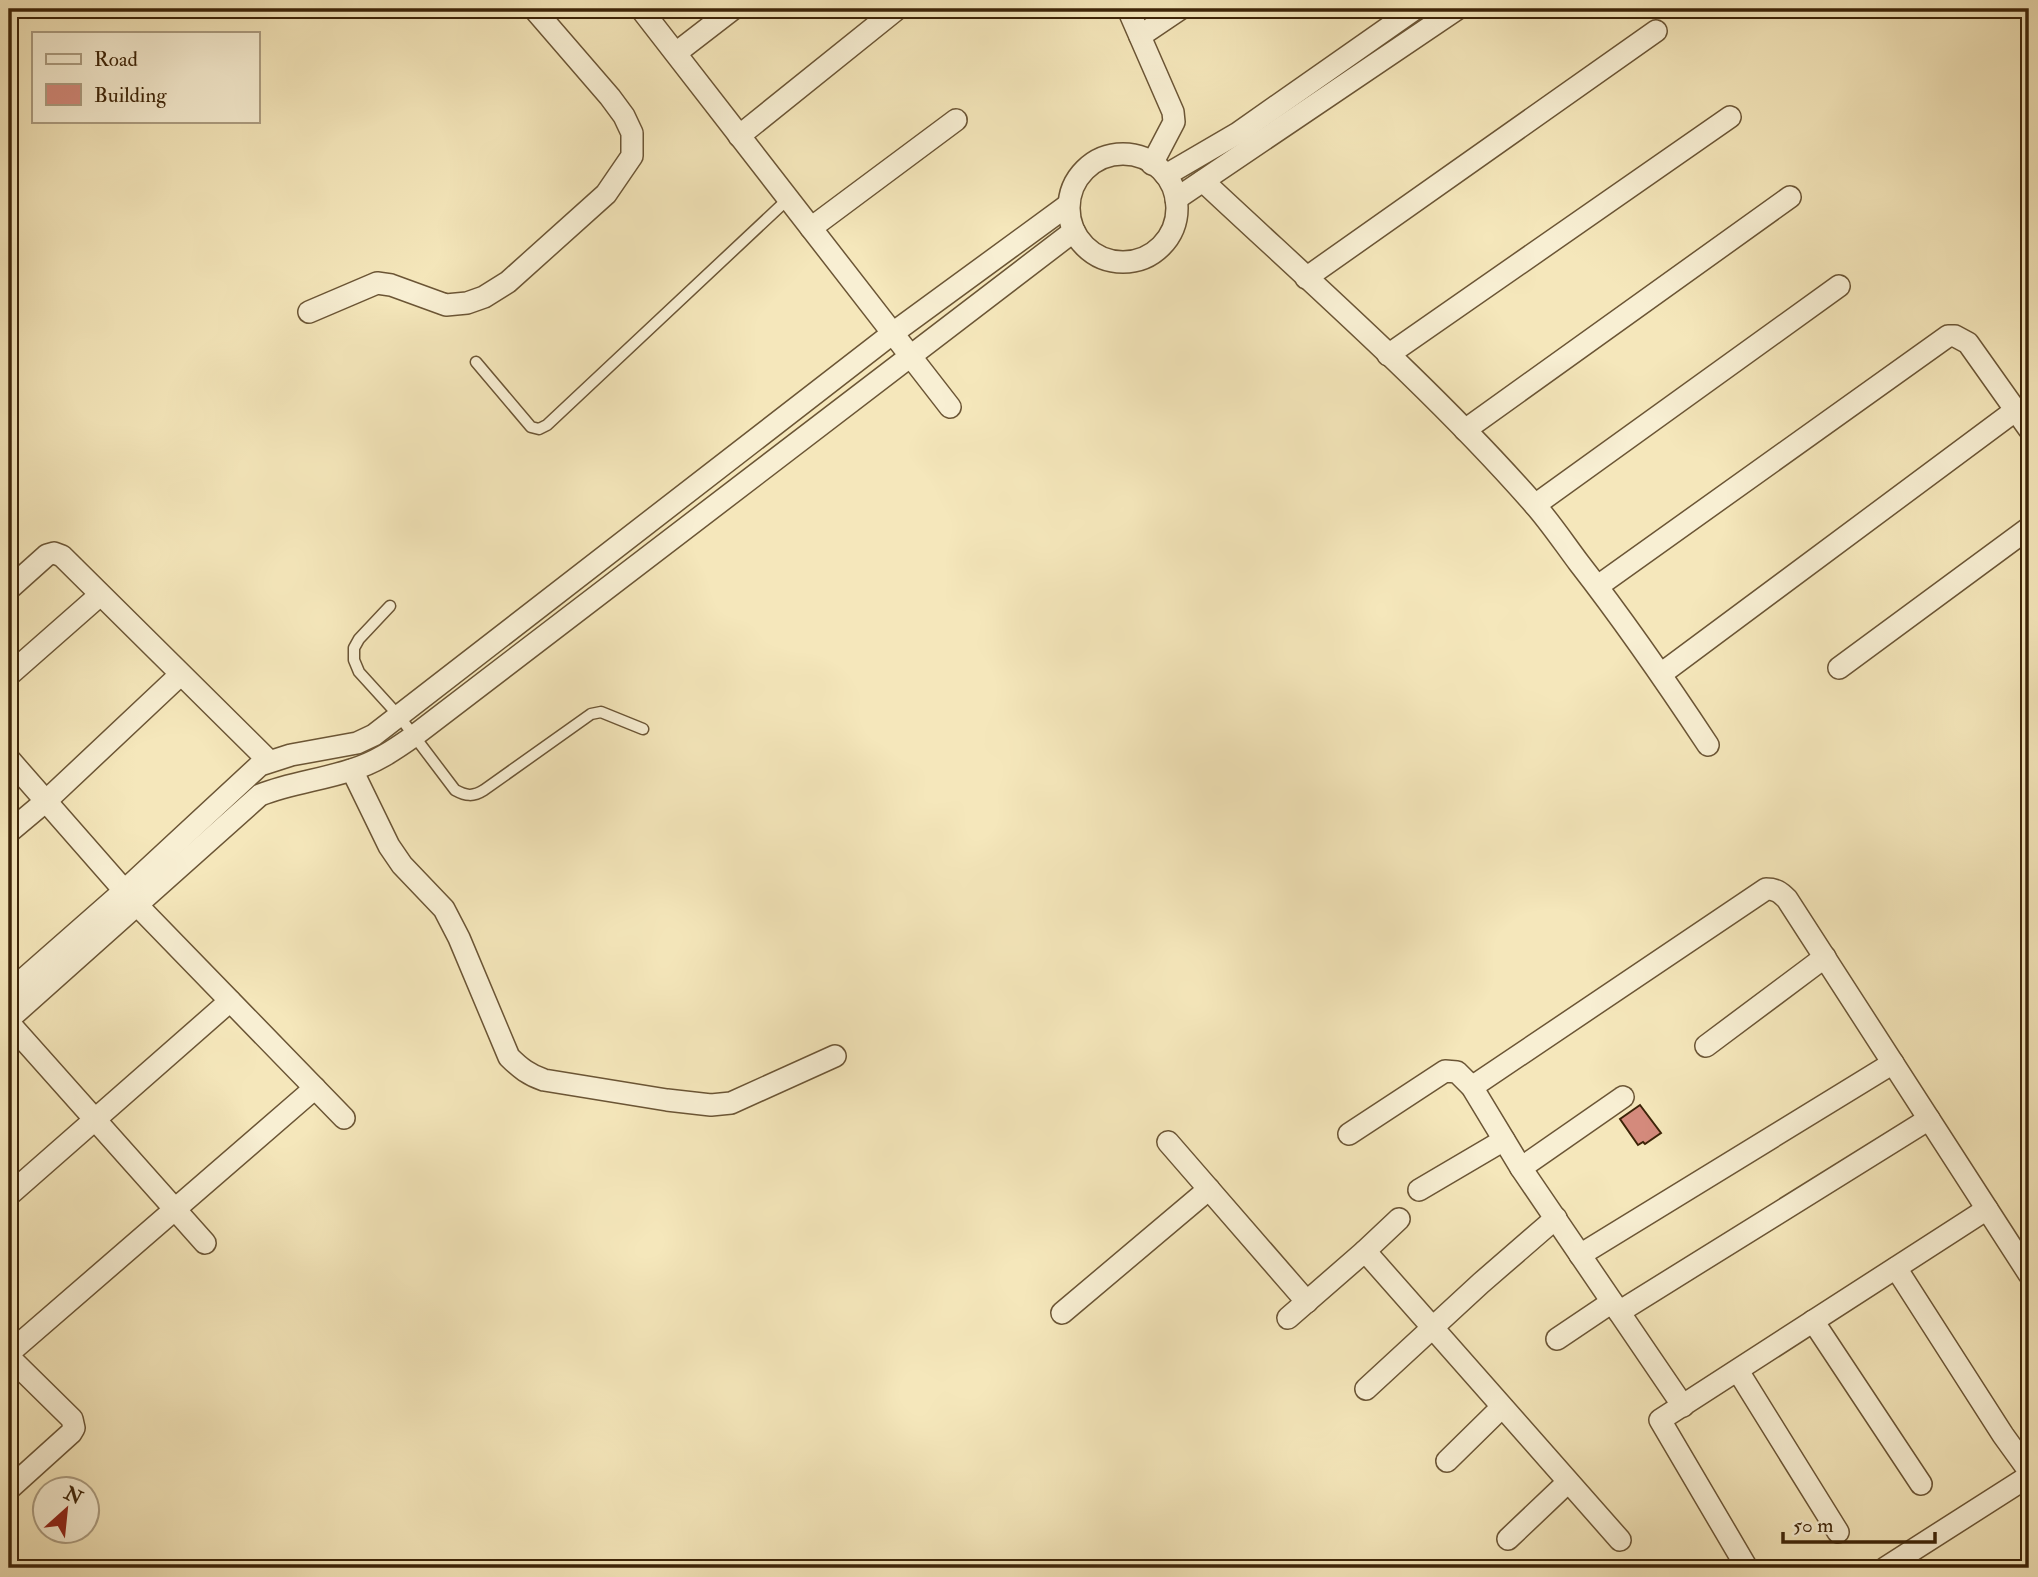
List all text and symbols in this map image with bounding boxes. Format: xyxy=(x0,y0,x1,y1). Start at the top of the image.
legend xyxy=(32,32,259,122)
text: Road xyxy=(94,46,139,73)
text: Building xyxy=(94,82,167,109)
north arrow xyxy=(32,1476,102,1546)
text: N xyxy=(59,1481,87,1511)
scale bar xyxy=(1783,1500,1935,1544)
text: 50 m xyxy=(1793,1512,1834,1539)

